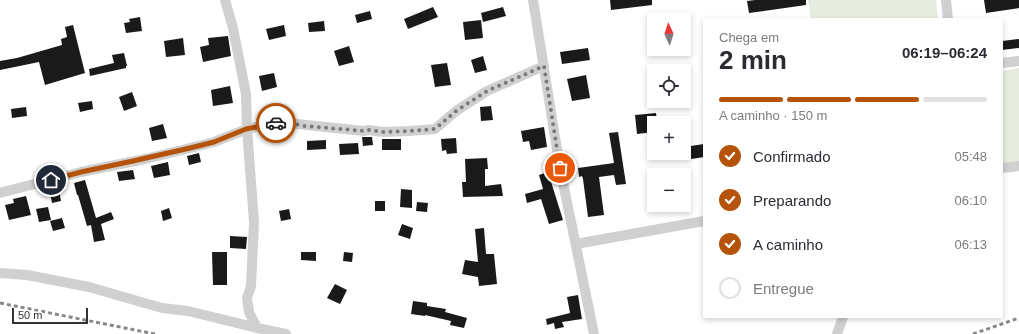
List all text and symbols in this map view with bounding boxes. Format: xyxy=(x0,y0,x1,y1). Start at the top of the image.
north arrow xyxy=(647,12,691,56)
map controls xyxy=(647,12,691,212)
text: Chega em xyxy=(719,30,779,45)
text: 06:19–06:24 xyxy=(902,44,987,61)
text: 2 min xyxy=(719,45,787,75)
button: locate xyxy=(647,64,691,108)
courier xyxy=(256,103,296,143)
text: A caminho · 150 m xyxy=(719,108,827,123)
icon: car xyxy=(265,112,287,134)
button: + xyxy=(647,116,691,160)
icon: check xyxy=(719,145,741,167)
text: Confirmado xyxy=(753,148,831,165)
text: 05:48 xyxy=(954,149,987,164)
pin xyxy=(543,151,577,185)
icon: bag xyxy=(549,157,571,179)
pin xyxy=(34,163,68,197)
button: − xyxy=(647,168,691,212)
icon: home xyxy=(40,169,62,191)
icon: check xyxy=(719,189,741,211)
text: Preparando xyxy=(753,192,831,209)
text: 06:10 xyxy=(954,193,987,208)
icon: check xyxy=(719,233,741,255)
text: A caminho xyxy=(753,236,823,253)
text: 06:13 xyxy=(954,237,987,252)
text: Entregue xyxy=(753,280,814,297)
scale bar xyxy=(12,306,88,325)
text: 50 m xyxy=(18,309,42,321)

